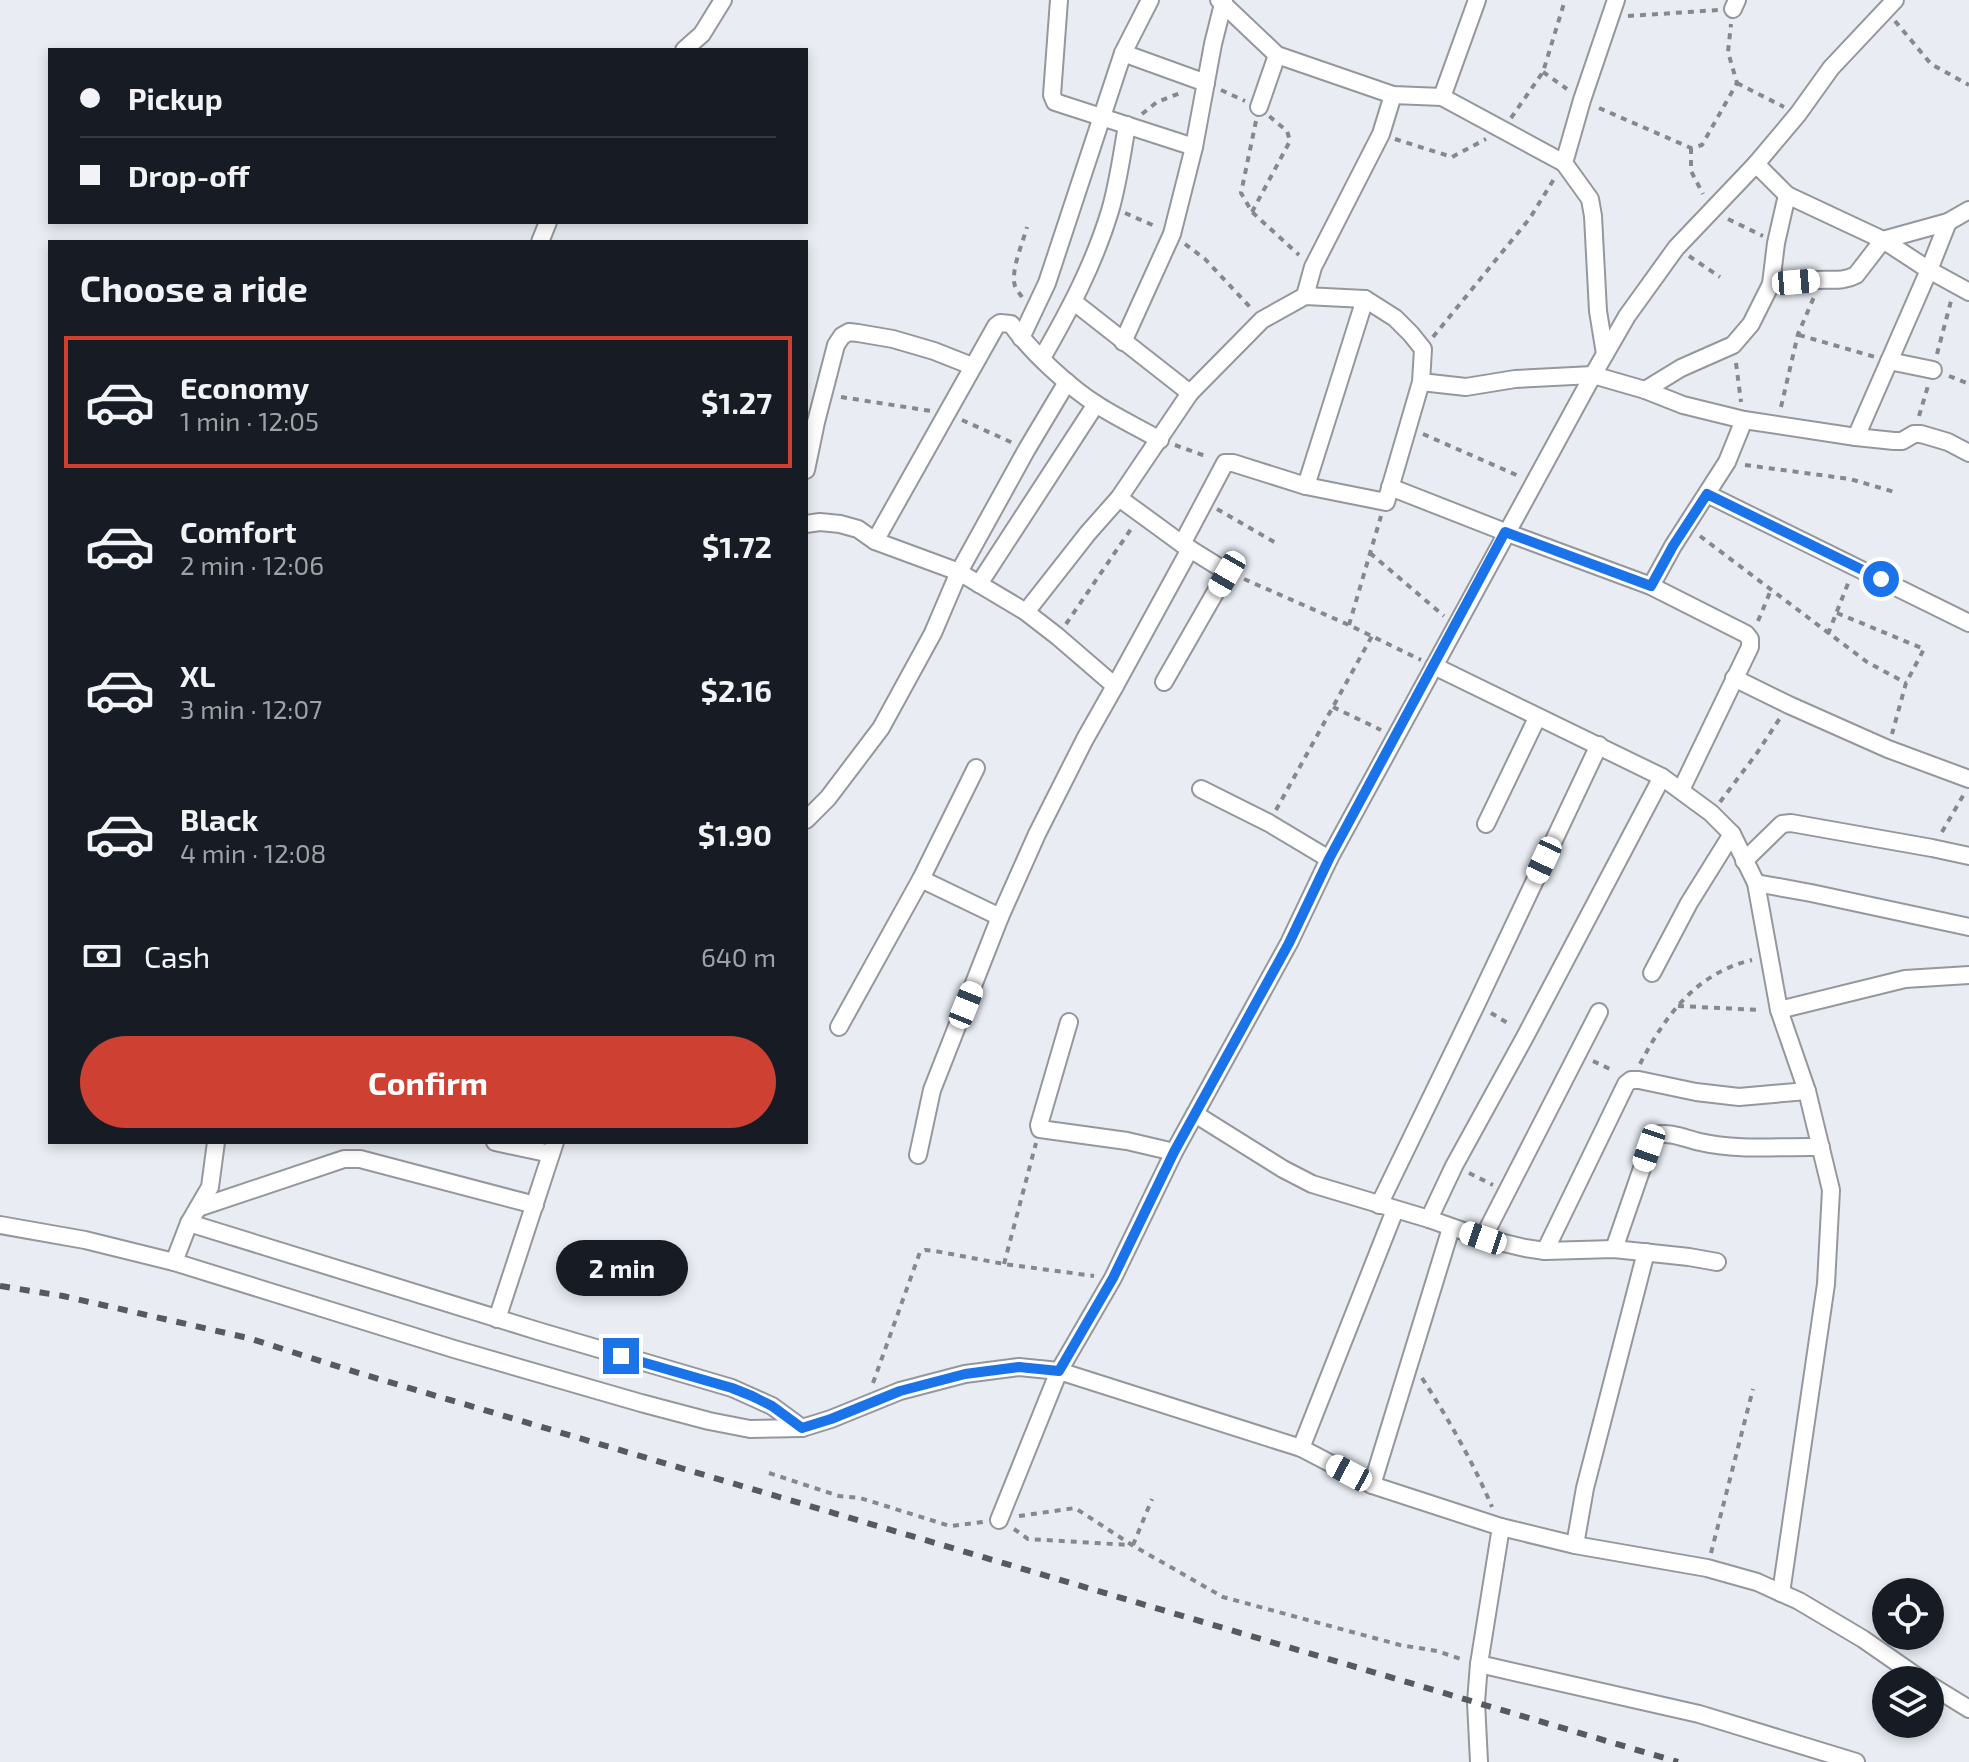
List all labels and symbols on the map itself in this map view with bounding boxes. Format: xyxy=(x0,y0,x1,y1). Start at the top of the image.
car xyxy=(1771,268,1821,296)
car xyxy=(1205,547,1249,601)
route start xyxy=(1863,561,1899,597)
car xyxy=(1523,833,1565,887)
car xyxy=(946,978,986,1032)
car xyxy=(1630,1121,1668,1175)
car xyxy=(1456,1219,1510,1257)
callout: 2 min xyxy=(555,1240,687,1296)
route end xyxy=(603,1338,639,1374)
car xyxy=(1322,1451,1376,1495)

